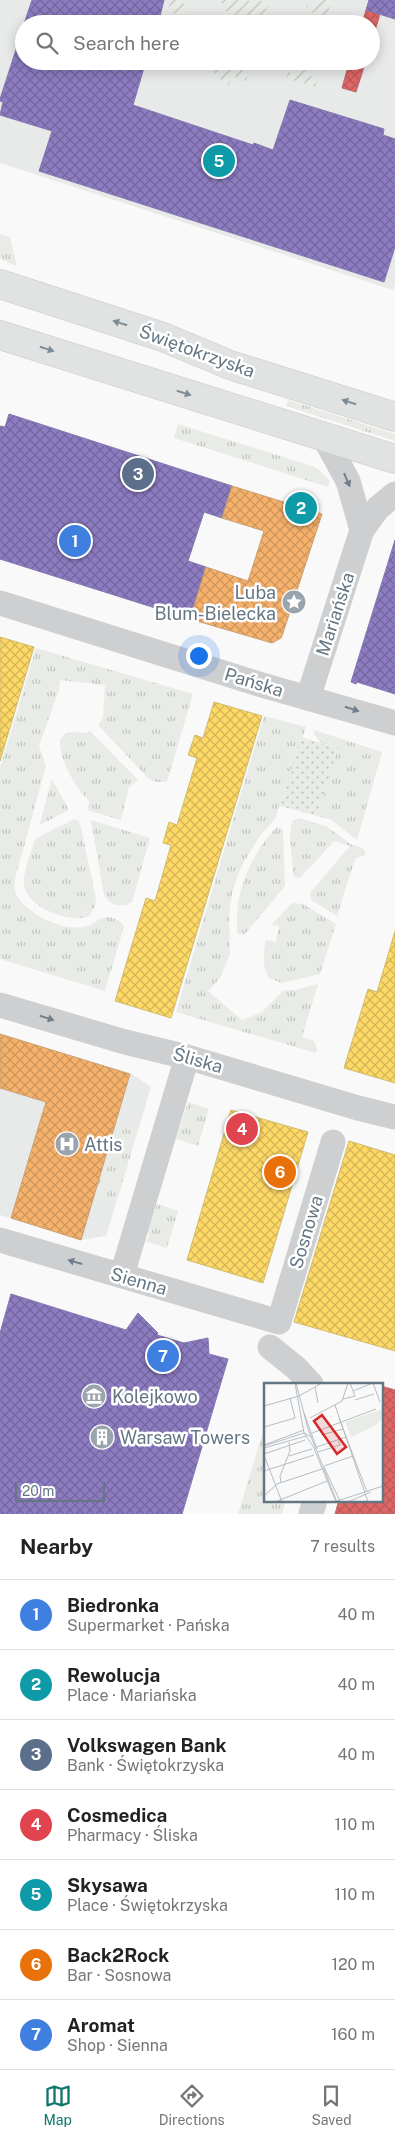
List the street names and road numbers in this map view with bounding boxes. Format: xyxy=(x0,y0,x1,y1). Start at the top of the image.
street label: Świętokrzyska xyxy=(136,319,258,382)
street label: Mariańska xyxy=(312,570,358,658)
street label: Pańska xyxy=(222,663,286,701)
street label: Śliska xyxy=(171,1042,226,1077)
street label: Sosnowa xyxy=(285,1193,327,1271)
street label: Sienna xyxy=(109,1263,169,1299)

